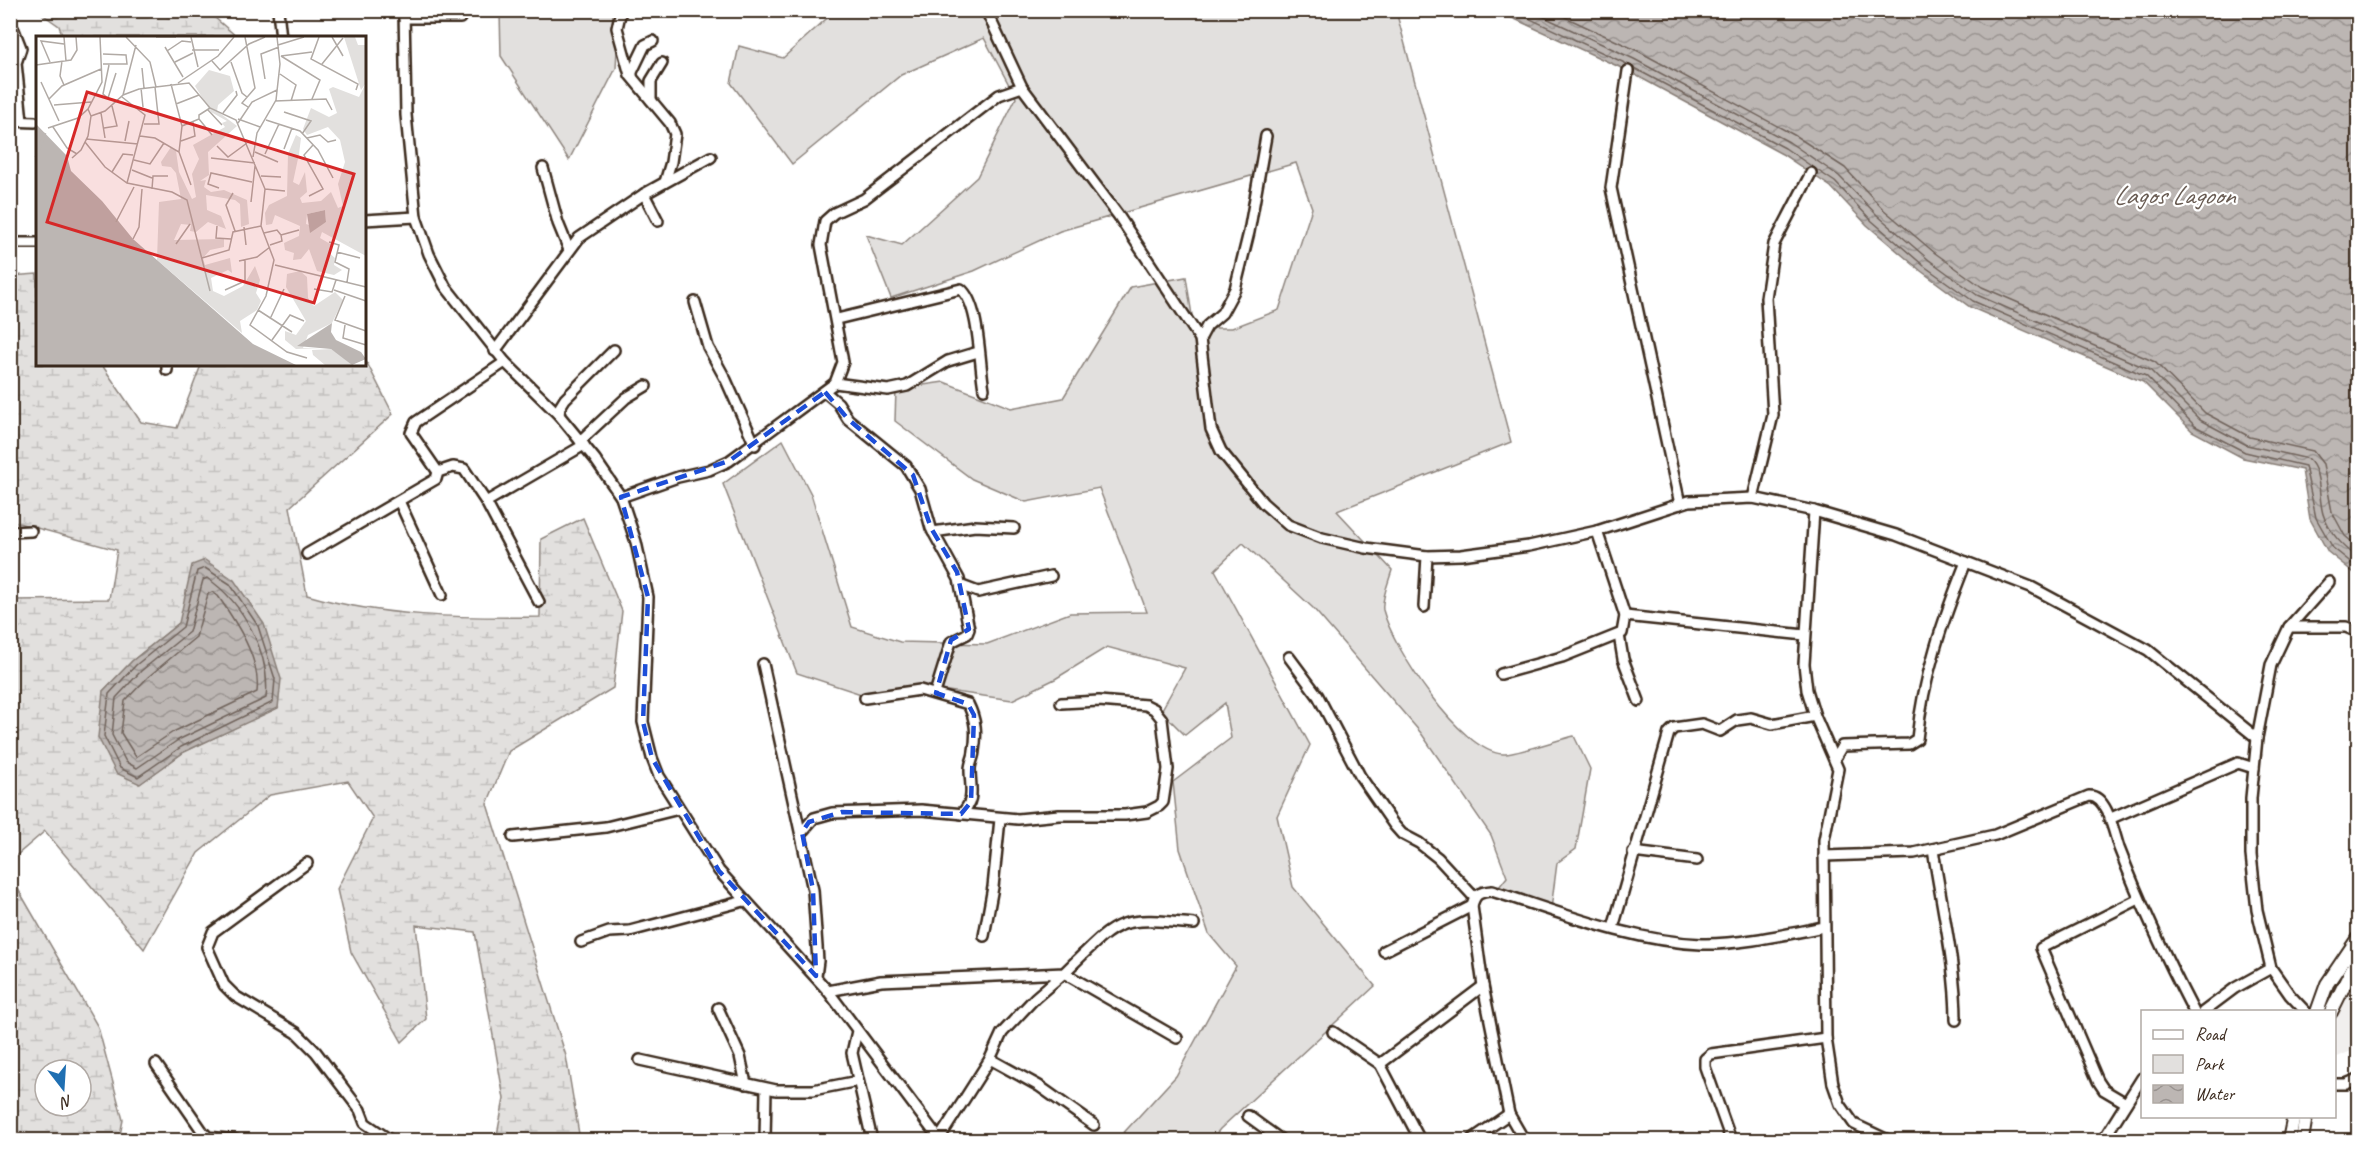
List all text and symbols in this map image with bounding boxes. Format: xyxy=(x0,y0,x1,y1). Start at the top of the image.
inset map xyxy=(36,36,366,366)
water label: Lagos Lagoon xyxy=(2113,178,2237,212)
legend xyxy=(2141,1010,2336,1118)
text: Road xyxy=(2195,1023,2228,1045)
text: Park xyxy=(2195,1053,2225,1075)
north arrow xyxy=(33,1058,93,1118)
text: Water xyxy=(2195,1083,2236,1105)
text: N xyxy=(56,1090,75,1113)

